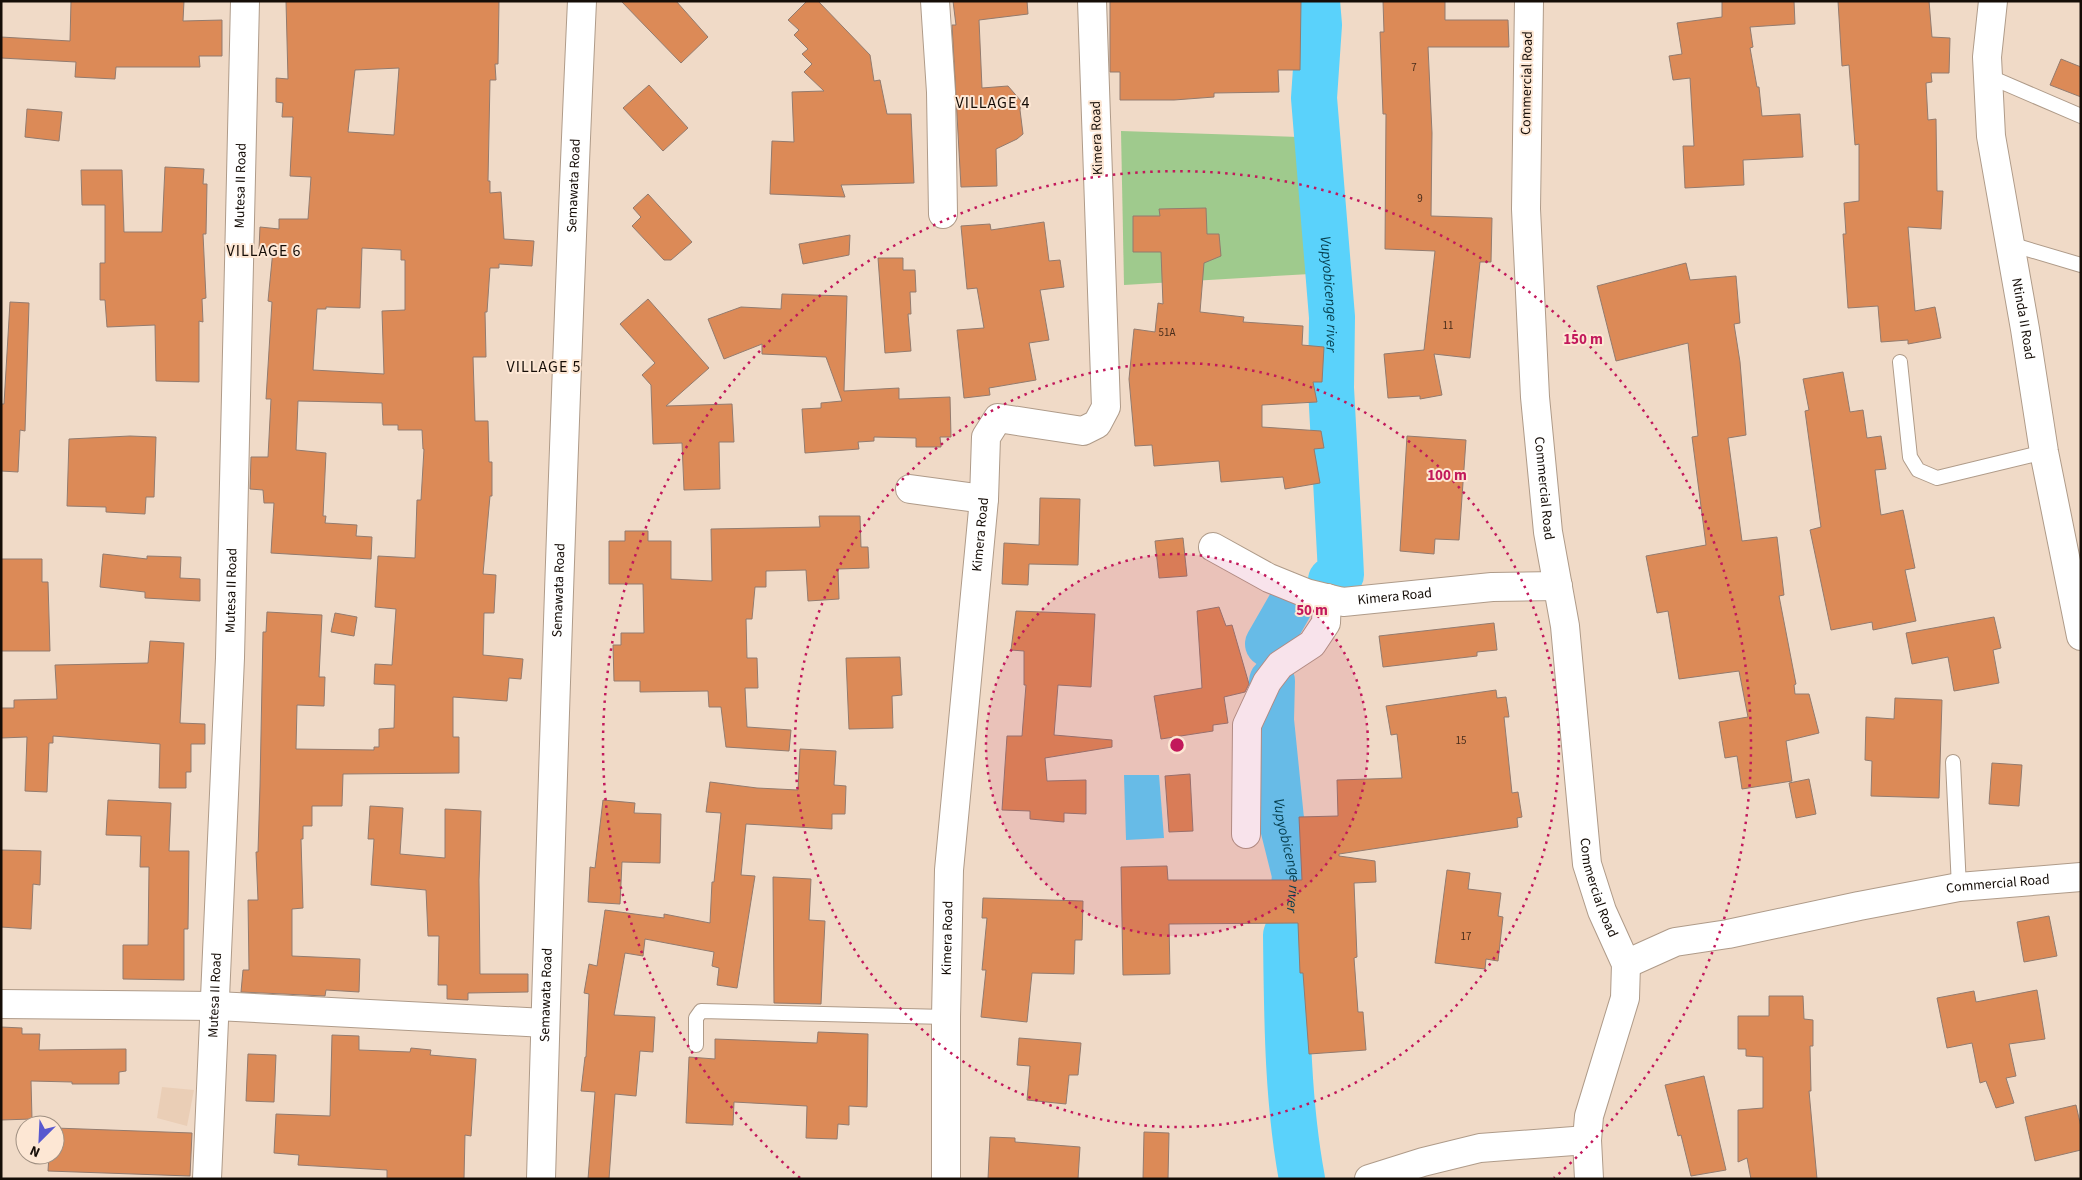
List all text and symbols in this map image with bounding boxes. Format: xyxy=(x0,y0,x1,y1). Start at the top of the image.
street label: Commercial Road xyxy=(1516,31,1538,135)
house number: 7 xyxy=(1411,60,1417,75)
district label: VILLAGE 4 xyxy=(955,92,1031,114)
street label: Kimera Road xyxy=(1086,100,1108,176)
street label: Semawata Road xyxy=(562,138,586,233)
street label: Mutesa II Road xyxy=(230,143,252,229)
house number: 9 xyxy=(1417,191,1423,206)
water label: Vupyobicenge river xyxy=(1315,235,1343,353)
district label: VILLAGE 6 xyxy=(226,240,302,262)
street label: Ntinda II Road xyxy=(2006,276,2040,361)
house number: 11 xyxy=(1443,318,1453,333)
house number: 51A xyxy=(1159,325,1175,340)
text: 150 m xyxy=(1563,329,1603,350)
district label: VILLAGE 5 xyxy=(506,356,582,378)
street label: Commercial Road xyxy=(1529,436,1559,542)
text: 100 m xyxy=(1427,465,1467,486)
street label: Kimera Road xyxy=(967,496,994,573)
street label: Semawata Road xyxy=(547,543,570,638)
street label: Mutesa II Road xyxy=(221,548,243,633)
street label: Kimera Road xyxy=(1357,583,1433,610)
text: 50 m xyxy=(1296,600,1328,621)
house number: 15 xyxy=(1456,733,1466,748)
centre of rings xyxy=(1168,736,1186,754)
water label: Vupyobicenge river xyxy=(1268,797,1305,914)
street label: Commercial Road xyxy=(1575,837,1623,941)
street label: Commercial Road xyxy=(1944,870,2050,899)
street label: Kimera Road xyxy=(937,901,958,976)
house number: 17 xyxy=(1461,929,1471,944)
street label: Semawata Road xyxy=(535,948,558,1042)
street label: Mutesa II Road xyxy=(203,952,227,1038)
north arrow xyxy=(15,1115,65,1165)
text: N xyxy=(27,1140,43,1162)

